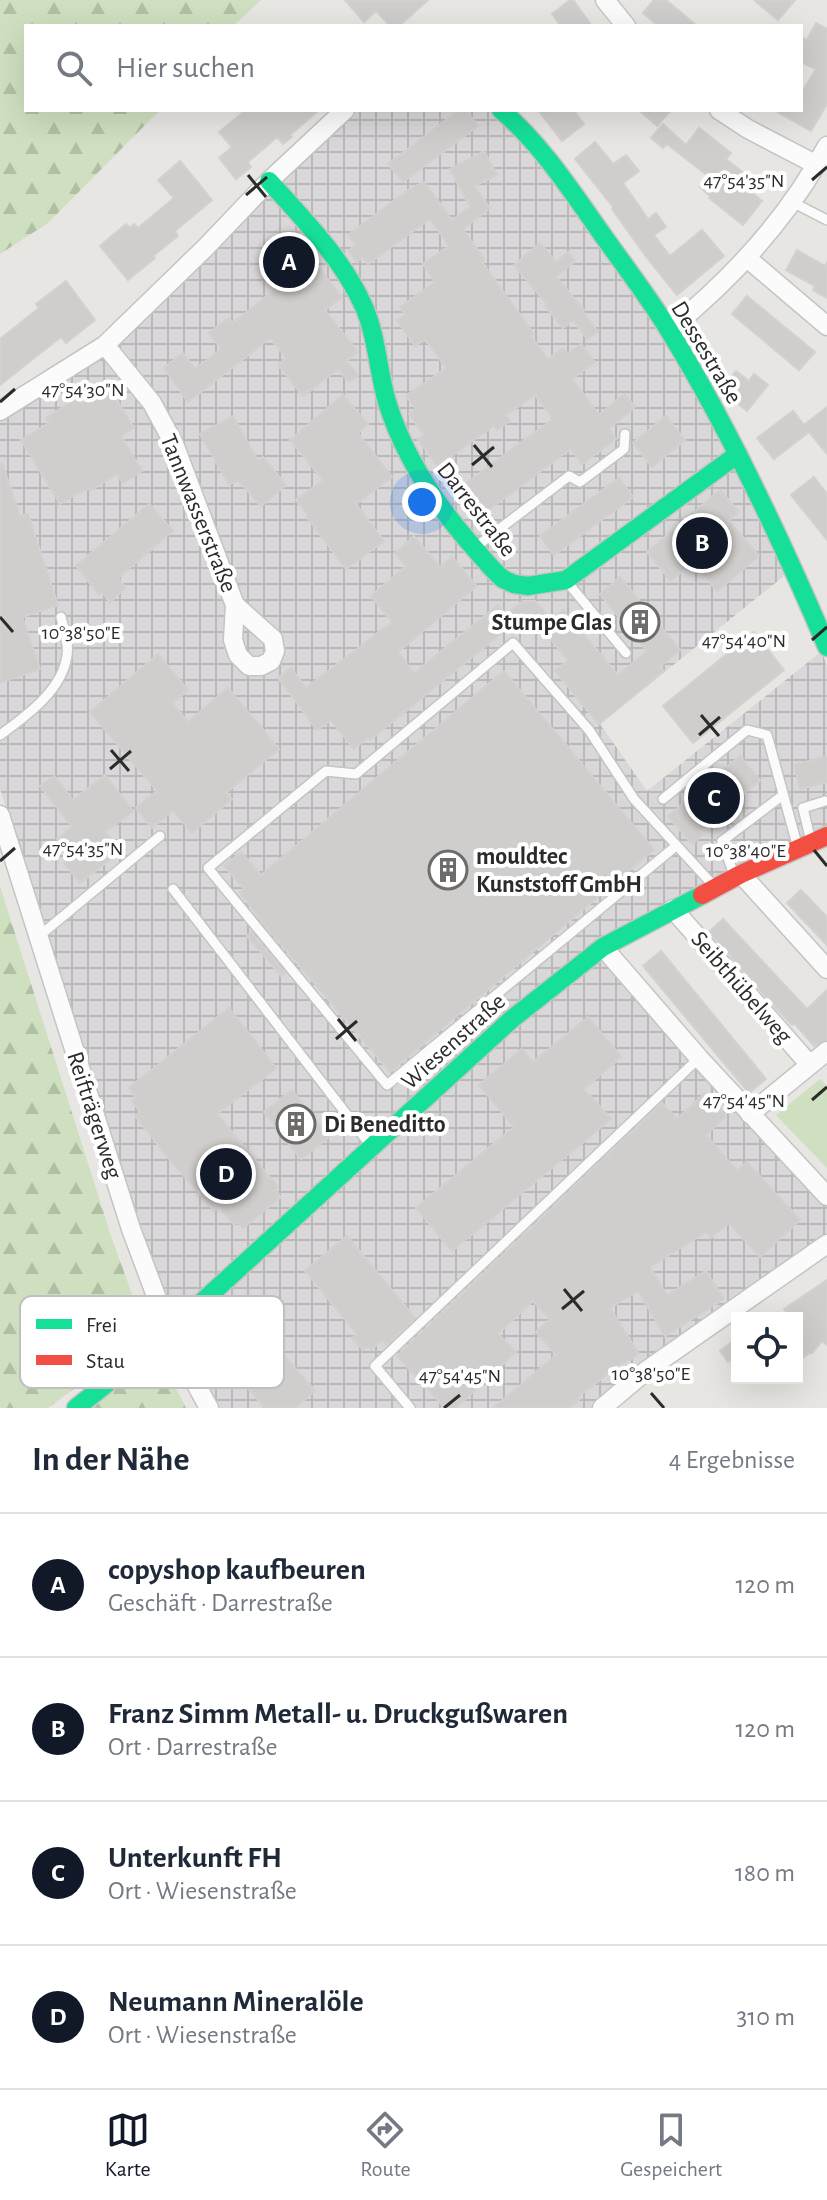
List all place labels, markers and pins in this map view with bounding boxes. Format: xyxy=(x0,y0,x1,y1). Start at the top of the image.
pin: A xyxy=(263,232,315,292)
pin: B xyxy=(676,513,728,573)
building icon: Stumpe Glas xyxy=(619,601,661,643)
place label: Stumpe Glas xyxy=(492,611,612,635)
pin: C xyxy=(688,768,740,828)
place label: mouldtec Kunststoff GmbH xyxy=(476,845,642,897)
building icon: mouldtec Kunststoff GmbH xyxy=(427,849,469,891)
building icon: Di Beneditto xyxy=(275,1103,317,1145)
place label: Di Beneditto xyxy=(324,1113,446,1137)
pin: D xyxy=(200,1144,252,1204)

